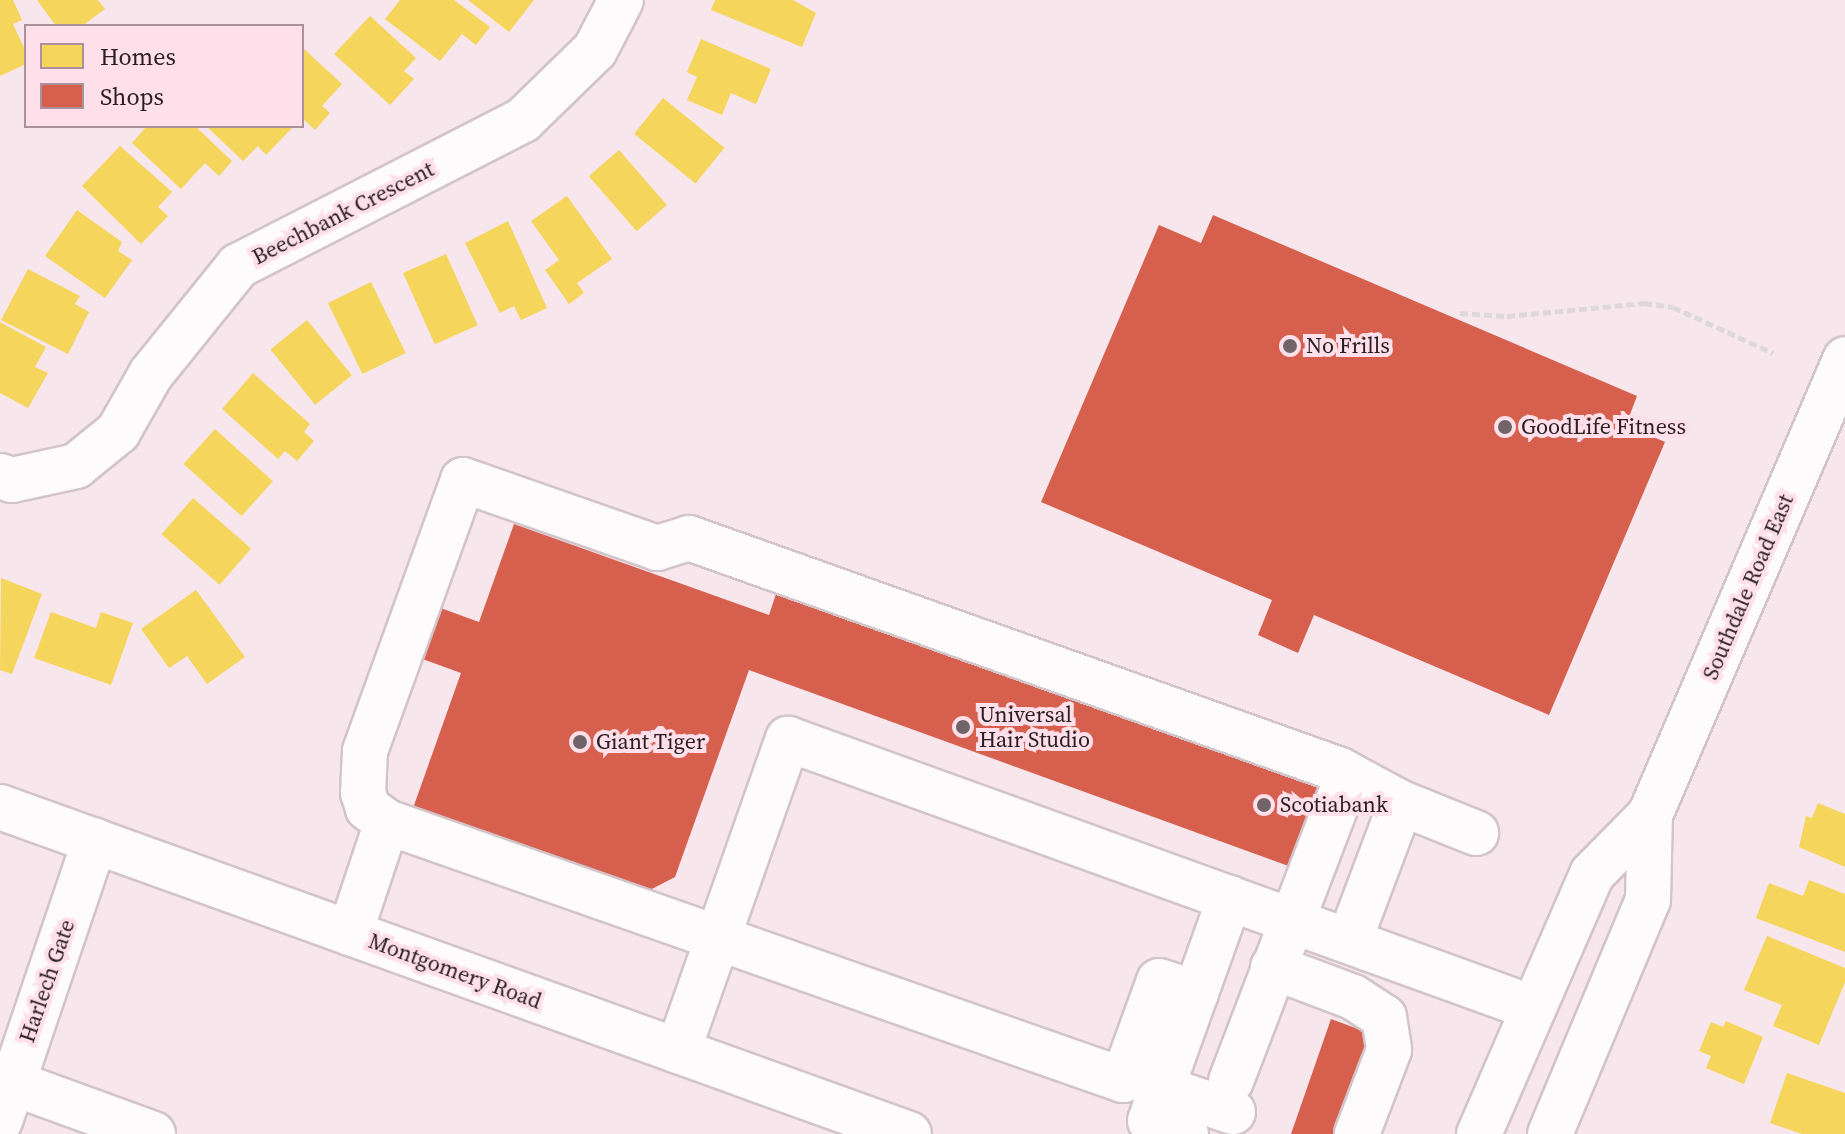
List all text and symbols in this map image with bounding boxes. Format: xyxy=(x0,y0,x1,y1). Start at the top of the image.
legend xyxy=(24,24,304,128)
text: Homes xyxy=(100,40,176,73)
text: Shops xyxy=(100,80,164,113)
street label: Beechbank Crescent xyxy=(248,156,438,270)
place label: No Frills xyxy=(1306,333,1390,359)
marker: No Frills xyxy=(1281,337,1299,355)
place label: GoodLife Fitness xyxy=(1521,414,1686,440)
marker: GoodLife Fitness xyxy=(1496,418,1514,436)
street label: Southdale Road East xyxy=(1697,490,1799,684)
place label: Universal Hair Studio xyxy=(979,701,1090,752)
marker: Universal Hair Studio xyxy=(954,718,972,736)
place label: Giant Tiger xyxy=(596,729,706,755)
marker: Giant Tiger xyxy=(571,733,589,751)
place label: Scotiabank xyxy=(1280,792,1388,818)
marker: Scotiabank xyxy=(1255,796,1273,814)
street label: Harlech Gate xyxy=(14,916,80,1046)
street label: Montgomery Road xyxy=(365,927,545,1015)

